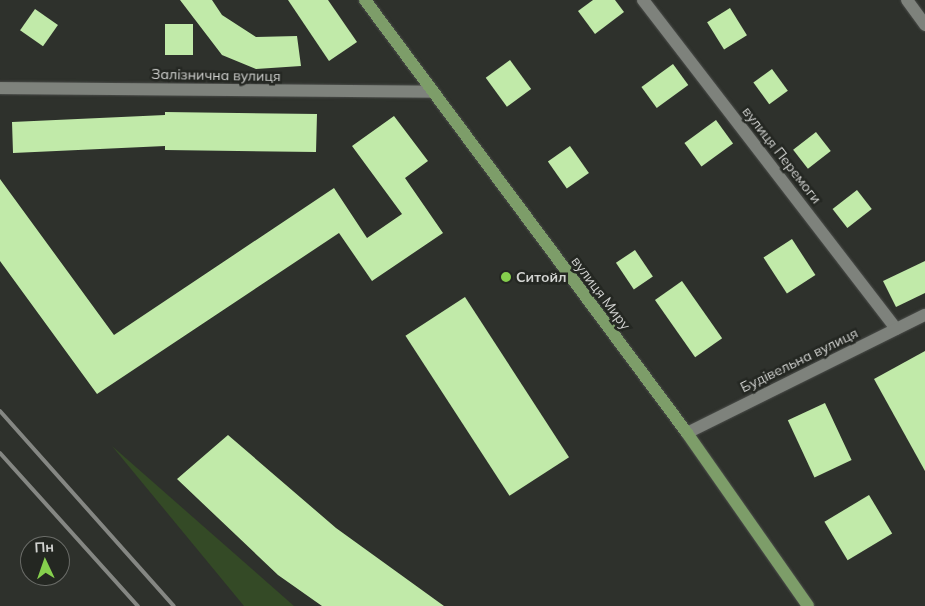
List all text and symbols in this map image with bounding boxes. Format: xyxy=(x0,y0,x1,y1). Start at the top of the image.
street label: Залізнична вулиця xyxy=(151,65,281,85)
street label: вулиця Перемоги xyxy=(739,103,825,207)
street label: вулиця Миру xyxy=(568,253,634,333)
place label: Ситойл xyxy=(516,269,567,285)
marker: Ситойл xyxy=(500,271,512,283)
street label: Будівельна вулиця xyxy=(738,324,860,396)
north arrow xyxy=(20,536,70,586)
text: Пн xyxy=(34,538,54,557)

